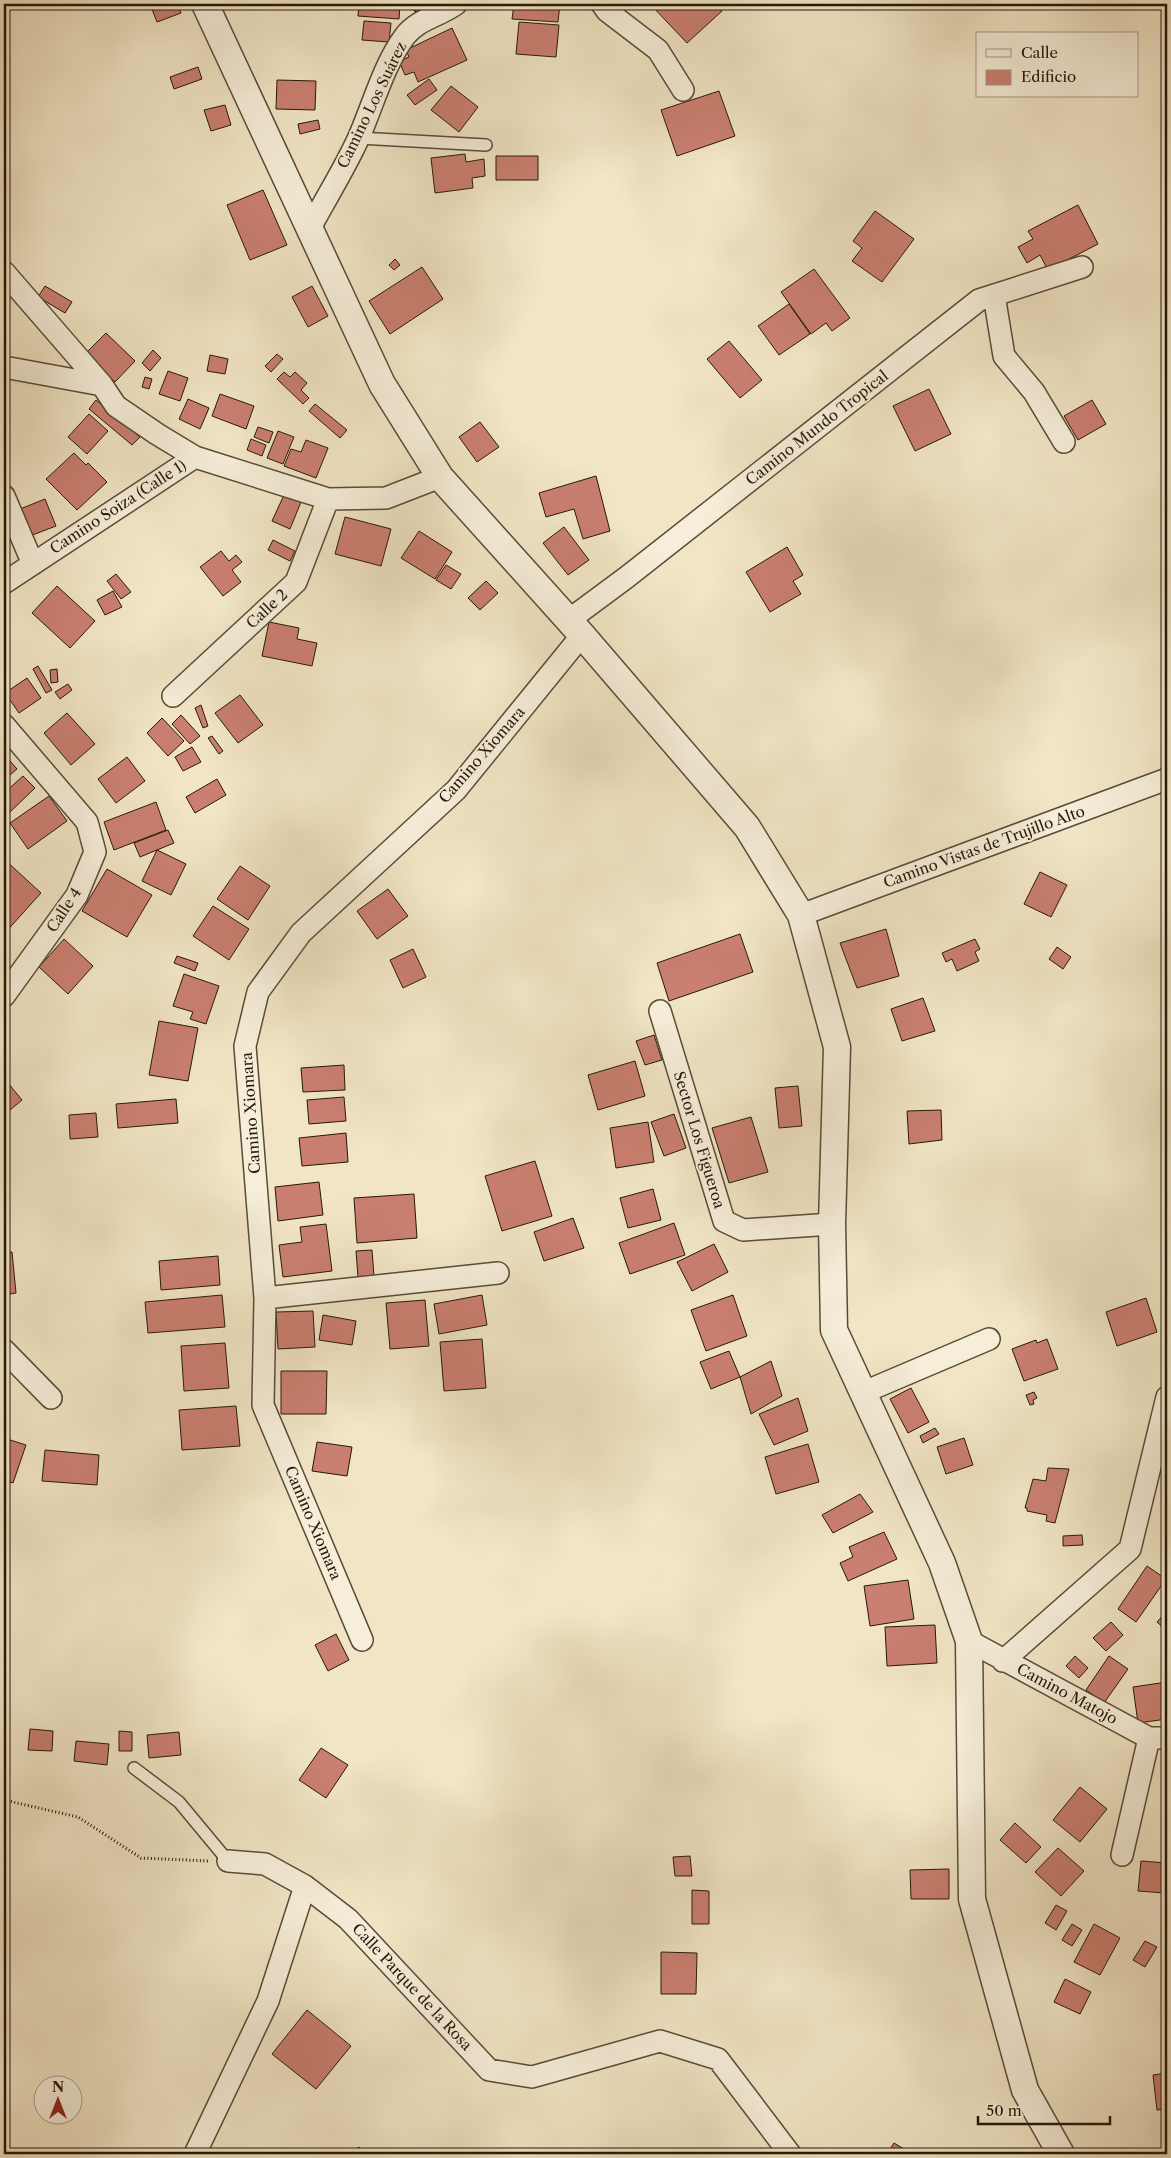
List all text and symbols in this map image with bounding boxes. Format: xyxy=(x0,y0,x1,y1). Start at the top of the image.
legend xyxy=(976,32,1138,98)
street label: Camino Los Suárez xyxy=(333,38,411,171)
text: Calle xyxy=(1021,43,1058,62)
text: Edificio xyxy=(1021,67,1076,86)
street label: Camino Mundo Tropical xyxy=(742,366,892,489)
street label: Camino Soiza (Calle 1) xyxy=(46,455,189,558)
street label: Calle 2 xyxy=(242,585,291,632)
street label: Camino Xiomara xyxy=(434,702,529,807)
street label: Camino Vistas de Trujillo Alto xyxy=(881,801,1087,892)
street label: Calle 4 xyxy=(42,884,85,936)
street label: Camino Xiomara xyxy=(237,1051,264,1175)
street label: Sector Los Figueroa xyxy=(670,1069,729,1211)
street label: Camino Xiomara xyxy=(281,1463,346,1583)
street label: Camino Matojo xyxy=(1014,1659,1121,1728)
street label: Calle Parque de la Rosa xyxy=(348,1919,476,2054)
north arrow xyxy=(32,2076,82,2126)
text: N xyxy=(52,2078,64,2096)
scale bar xyxy=(978,2093,1111,2125)
text: 50 m xyxy=(986,2101,1022,2120)

